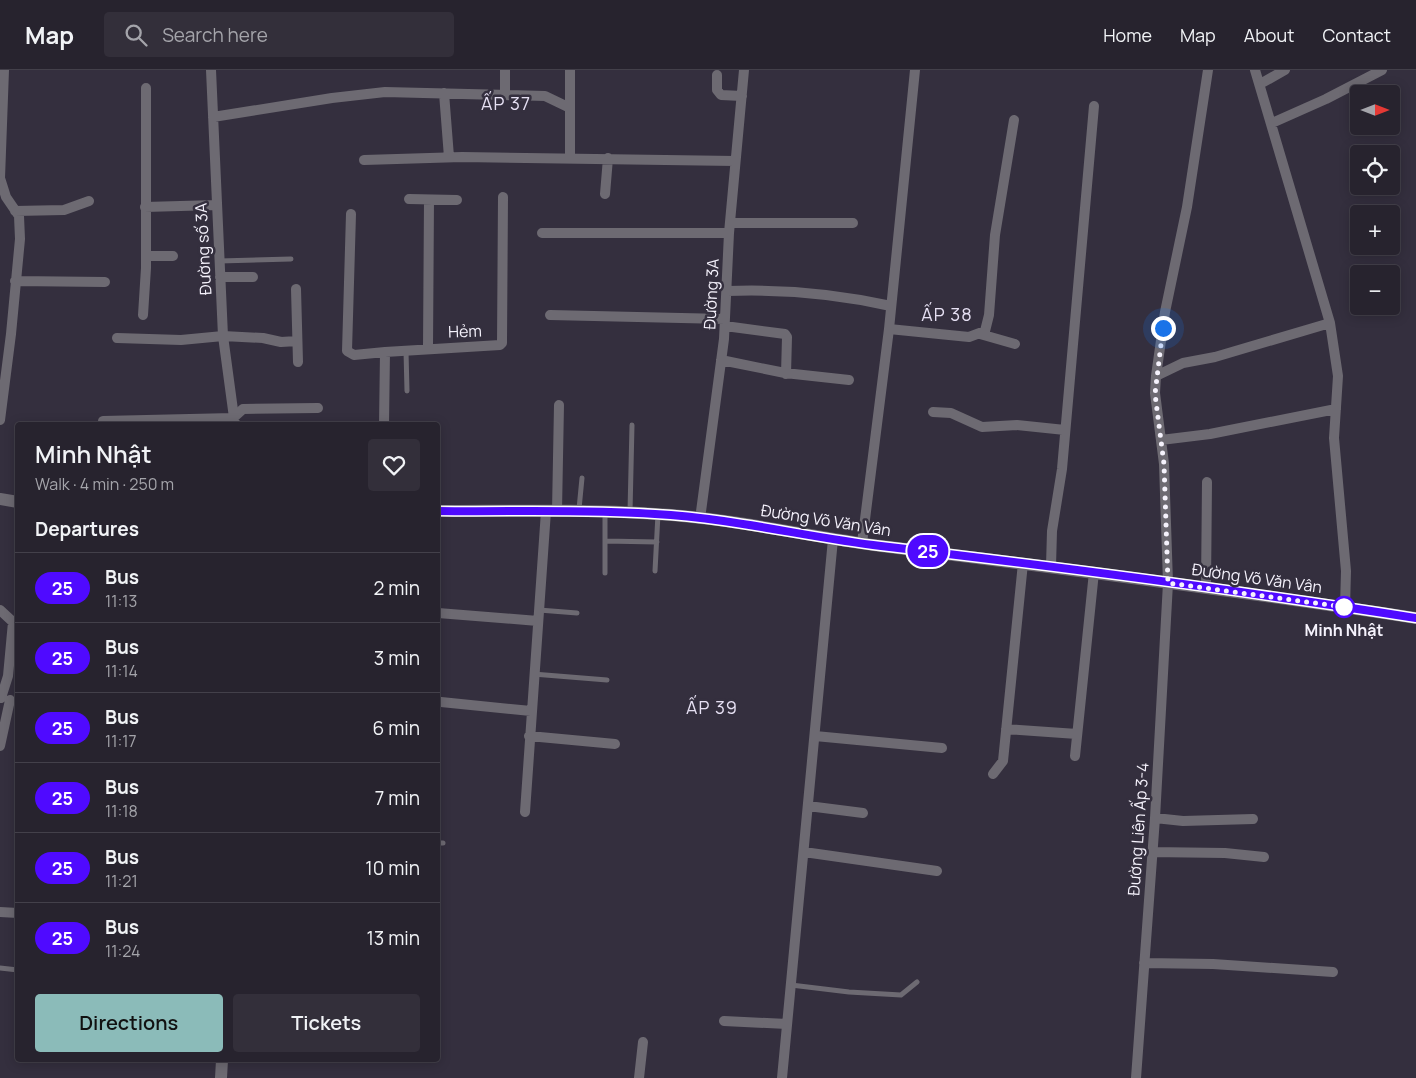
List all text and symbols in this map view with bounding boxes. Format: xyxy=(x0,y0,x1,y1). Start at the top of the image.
search box xyxy=(104,12,454,57)
text: Map xyxy=(25,18,74,51)
icon: search xyxy=(122,21,150,49)
text: Search here xyxy=(162,22,268,48)
text: Home xyxy=(1103,23,1152,47)
text: Map xyxy=(1180,23,1216,47)
text: About xyxy=(1244,23,1294,47)
text: Contact xyxy=(1322,23,1391,47)
north arrow xyxy=(1350,85,1400,135)
map controls xyxy=(1350,85,1400,315)
district label: ẤP 37 xyxy=(481,91,531,115)
button: locate xyxy=(1350,145,1400,195)
street label: Đường số 3A xyxy=(190,202,216,296)
button: + xyxy=(1350,205,1400,255)
street label: Đường 3A xyxy=(698,258,724,330)
button: − xyxy=(1350,265,1400,315)
district label: ẤP 38 xyxy=(921,302,973,326)
your location xyxy=(1151,316,1176,341)
street label: Hẻm xyxy=(448,319,482,343)
text: Minh Nhật xyxy=(35,437,152,470)
button: heart xyxy=(368,439,420,491)
text: Walk · 4 min · 250 m xyxy=(35,473,174,495)
street label: Đường Võ Văn Vân xyxy=(759,499,893,541)
text: Departures xyxy=(35,516,139,542)
line badge: 25 xyxy=(906,535,950,567)
text: 25 xyxy=(917,539,939,563)
street label: Đường Võ Văn Vân xyxy=(1190,558,1324,598)
text: Bus xyxy=(105,564,139,590)
text: 2 min xyxy=(374,575,420,601)
text: 25 xyxy=(52,576,73,600)
text: 11:13 xyxy=(105,590,137,612)
marker: Minh Nhật xyxy=(1333,596,1355,618)
place label: Minh Nhật xyxy=(1304,619,1384,641)
text: Bus xyxy=(105,634,139,660)
text: 3 min xyxy=(374,645,420,671)
text: 25 xyxy=(52,646,73,670)
text: 11:14 xyxy=(105,660,138,682)
district label: ẤP 39 xyxy=(686,695,738,719)
text: Bus xyxy=(105,704,139,730)
text: 6 min xyxy=(373,715,420,741)
text: 25 xyxy=(52,716,73,740)
text: 11:17 xyxy=(105,730,137,752)
street label: Đường Liên Ấp 3-4 xyxy=(1121,762,1154,896)
text: Bus xyxy=(105,774,139,800)
text: 7 min xyxy=(375,785,420,811)
text: 25 xyxy=(52,786,73,810)
text: 11:18 xyxy=(105,800,138,822)
text: Bus xyxy=(105,844,139,870)
text: 10 min xyxy=(365,855,420,881)
text: 25 xyxy=(52,856,73,880)
text: 11:21 xyxy=(105,870,138,892)
text: Bus xyxy=(105,914,139,940)
text: 13 min xyxy=(366,925,420,951)
text: 25 xyxy=(52,926,73,950)
text: 11:24 xyxy=(105,940,141,962)
button: Directions xyxy=(35,994,223,1052)
button: Tickets xyxy=(233,994,420,1052)

